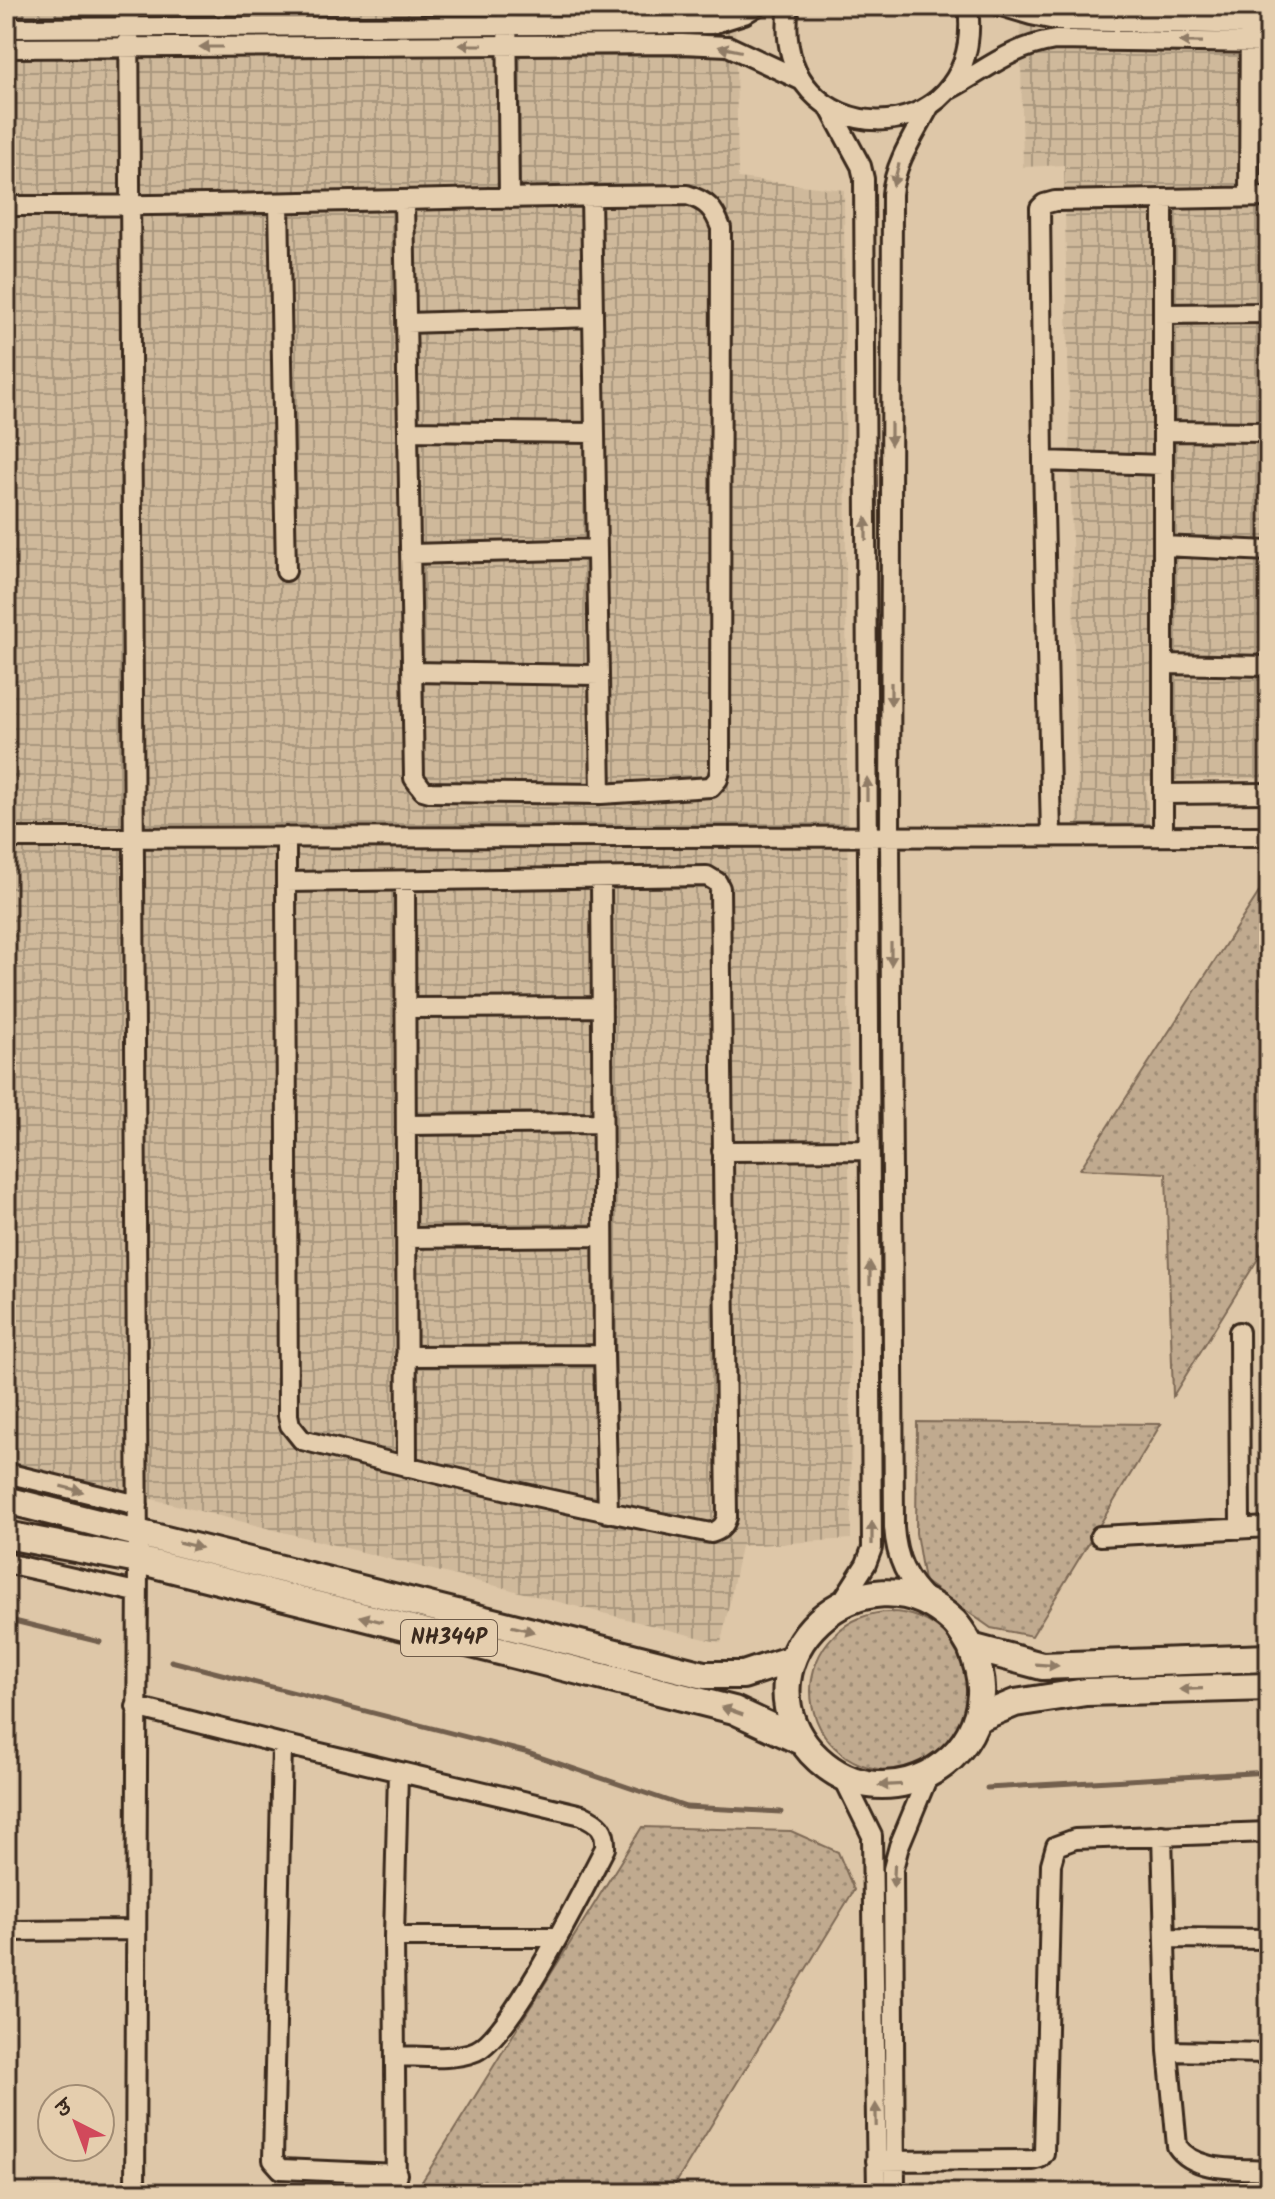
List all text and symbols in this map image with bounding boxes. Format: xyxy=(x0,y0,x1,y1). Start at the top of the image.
one-way arrow xyxy=(1178,36,1203,48)
one-way arrow xyxy=(458,39,483,51)
one-way arrow xyxy=(198,41,223,53)
one-way arrow xyxy=(718,42,743,55)
one-way arrow xyxy=(890,163,902,188)
one-way arrow xyxy=(885,422,897,447)
one-way arrow xyxy=(860,516,872,541)
one-way arrow xyxy=(885,682,897,707)
one-way arrow xyxy=(861,776,873,801)
one-way arrow xyxy=(885,942,897,967)
one-way arrow xyxy=(864,1260,876,1285)
one-way arrow xyxy=(60,1483,85,1495)
one-way arrow xyxy=(866,1520,878,1545)
one-way arrow xyxy=(177,1539,202,1551)
one-way arrow xyxy=(359,1612,384,1624)
road number: NH344P xyxy=(401,1620,497,1656)
one-way arrow xyxy=(511,1624,536,1636)
one-way arrow xyxy=(1035,1659,1060,1672)
one-way arrow xyxy=(1178,1683,1203,1695)
one-way arrow xyxy=(720,1704,744,1716)
one-way arrow xyxy=(877,1778,902,1791)
one-way arrow xyxy=(887,1863,900,1888)
north arrow xyxy=(36,2083,116,2163)
text: उ xyxy=(47,2090,84,2128)
one-way arrow xyxy=(870,2102,882,2127)

